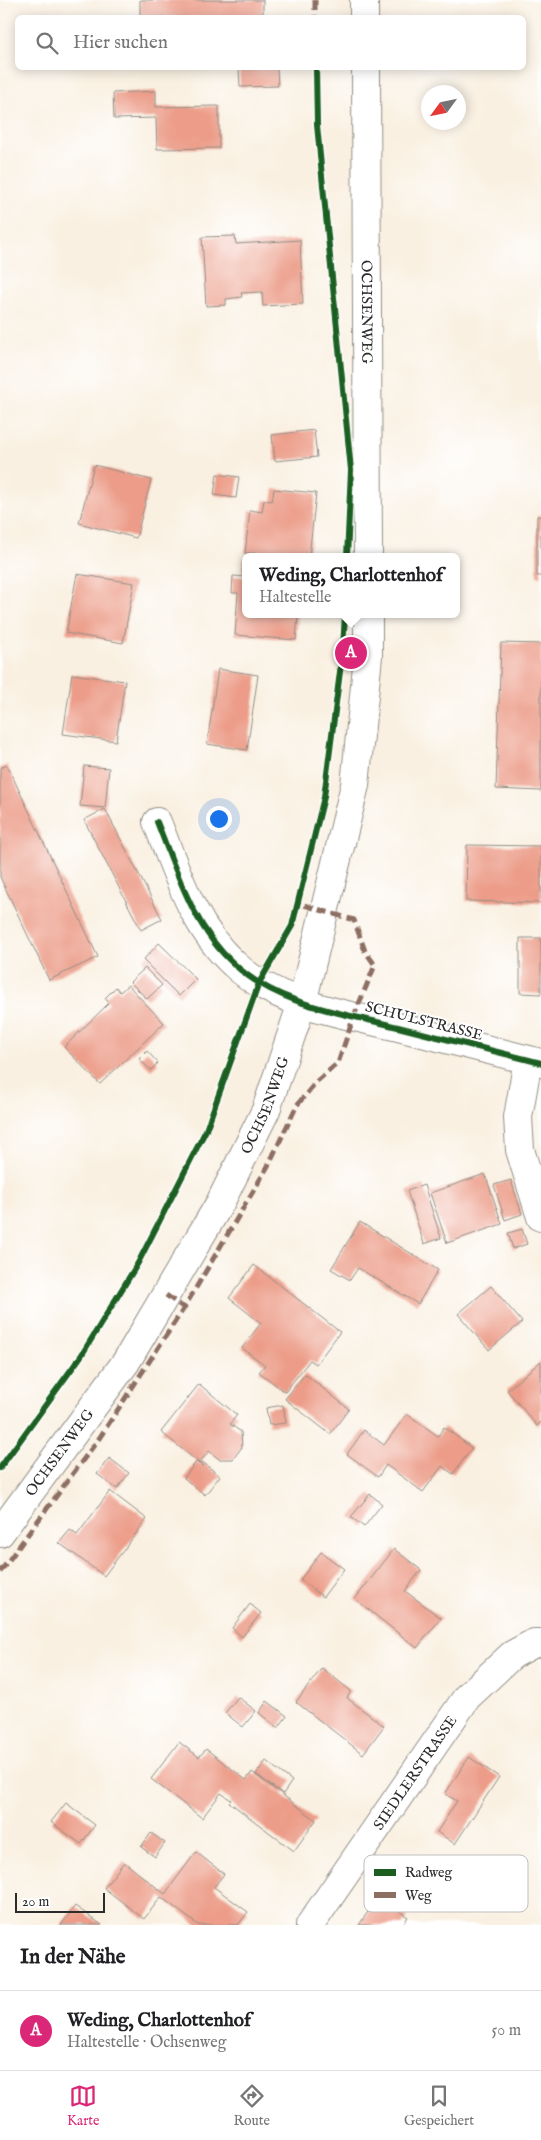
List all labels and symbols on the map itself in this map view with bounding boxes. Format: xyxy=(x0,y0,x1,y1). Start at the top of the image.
north arrow xyxy=(421,85,466,130)
street label: OCHSENWEG xyxy=(357,260,377,364)
pin: A xyxy=(335,634,367,672)
your location xyxy=(206,806,232,832)
street label: SCHULSTRASSE xyxy=(363,997,485,1045)
street label: OCHSENWEG xyxy=(236,1054,293,1157)
street label: OCHSENWEG xyxy=(21,1405,98,1500)
street label: SIEDLERSTRASSE xyxy=(369,1712,461,1834)
legend xyxy=(364,1855,528,1912)
text: Radweg xyxy=(405,1864,453,1882)
text: Weg xyxy=(405,1887,432,1905)
scale bar xyxy=(15,1890,105,1913)

